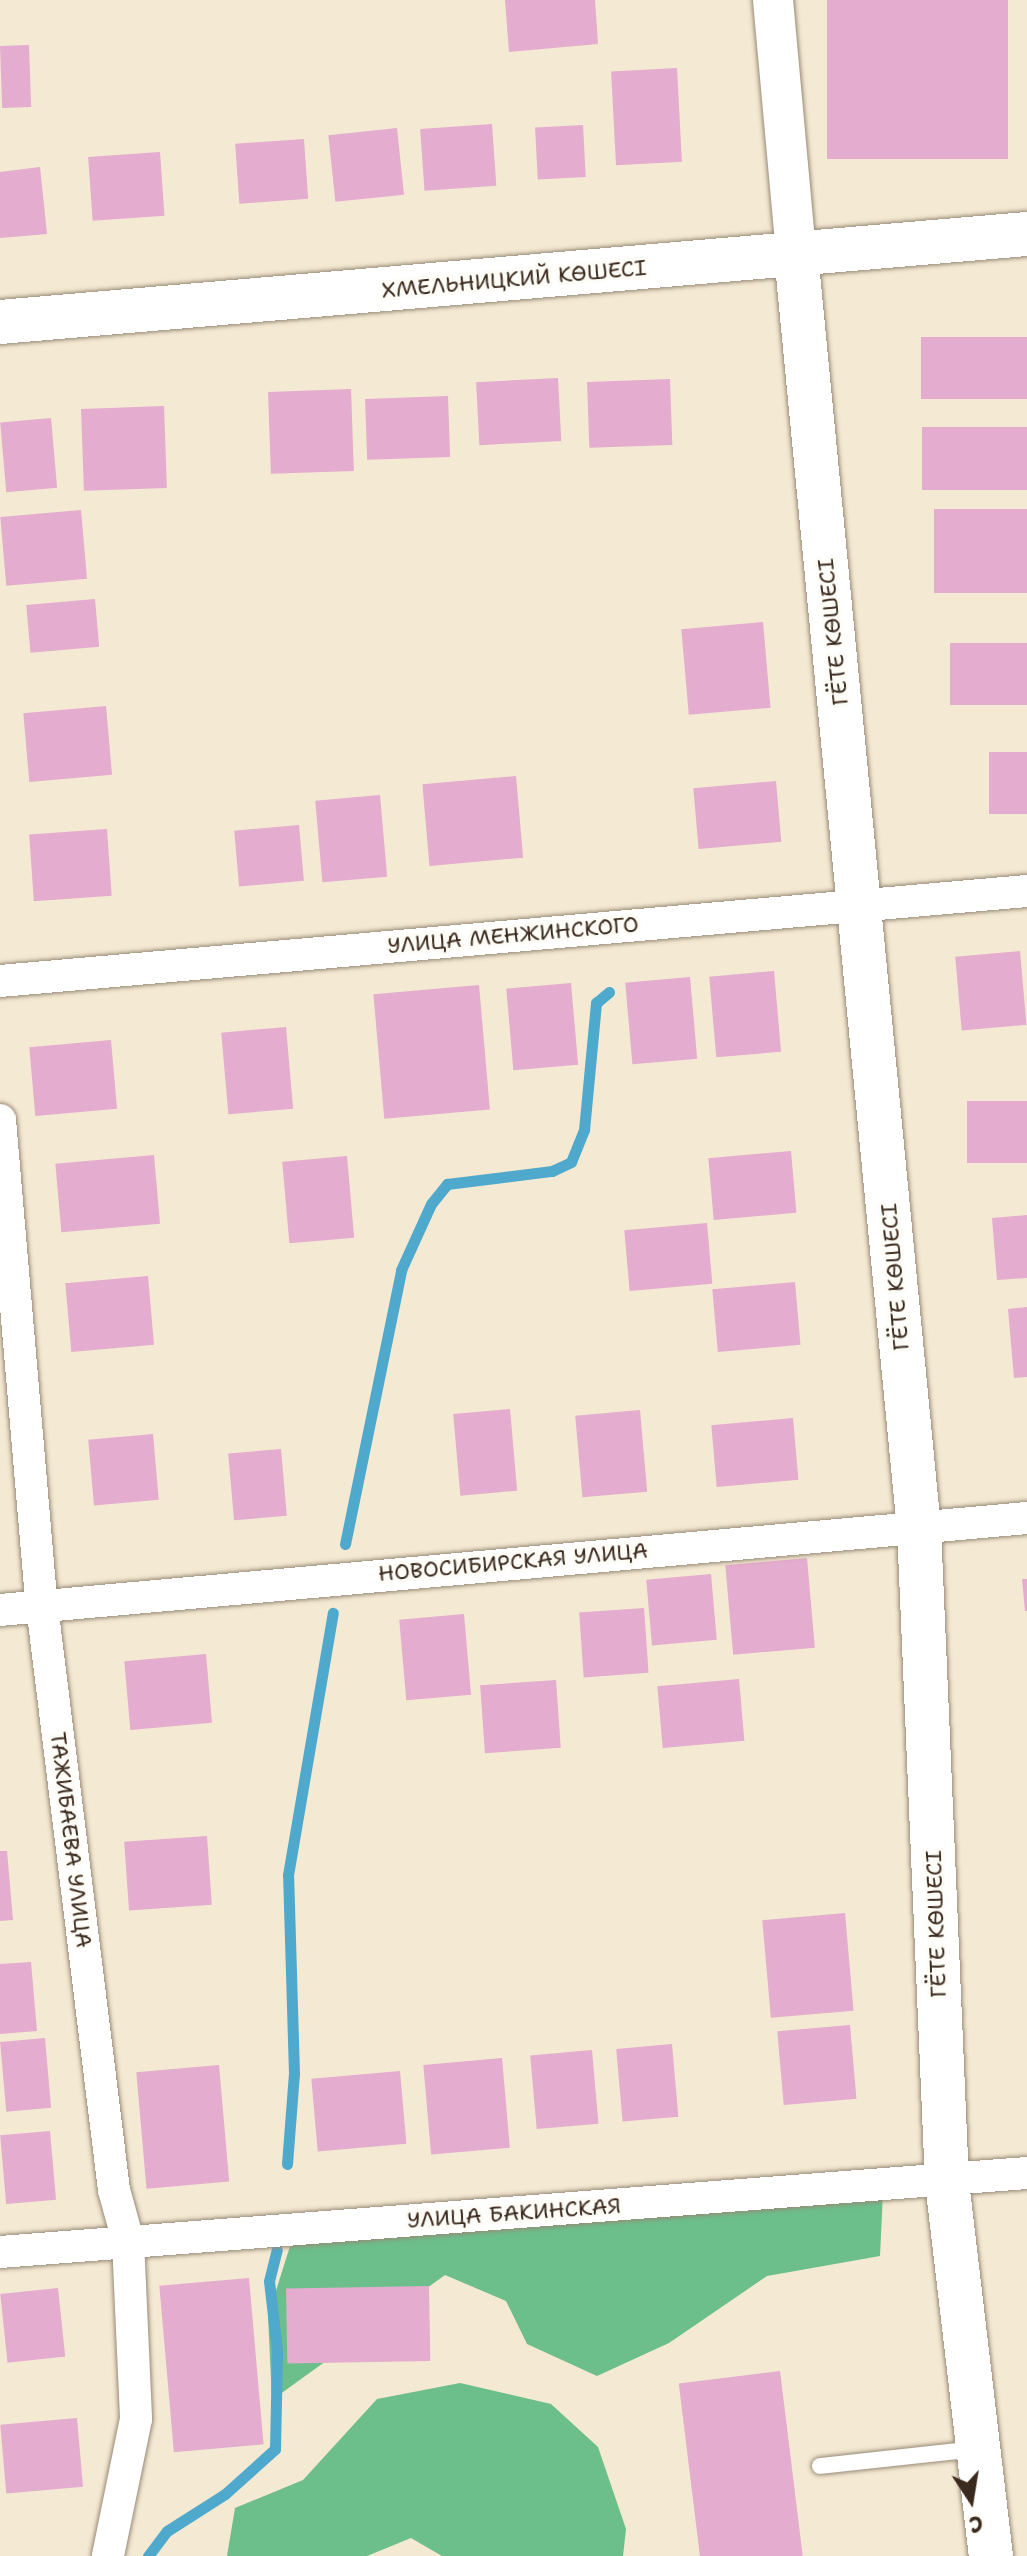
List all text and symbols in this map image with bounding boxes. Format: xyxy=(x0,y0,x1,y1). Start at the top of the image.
street label: ХМЕЛЬНИЦКИЙ КӨШЕСІ xyxy=(381,254,647,304)
street label: ГЁТЕ КӨШЕСІ xyxy=(812,557,854,707)
street label: УЛИЦА МЕНЖИНСКОГО xyxy=(386,911,640,959)
street label: ГЁТЕ КӨШЕСІ xyxy=(875,1202,915,1352)
street label: НОВОСИБИРСКАЯ УЛИЦА xyxy=(377,1537,649,1587)
street label: ТАЖИБАЕВА УЛИЦА xyxy=(45,1731,97,1949)
street label: ГЁТЕ КӨШЕСІ xyxy=(920,1850,952,1998)
street label: УЛИЦА БАКИНСКАЯ xyxy=(406,2192,622,2234)
north arrow xyxy=(931,2460,1011,2540)
text: С xyxy=(966,2508,986,2540)

